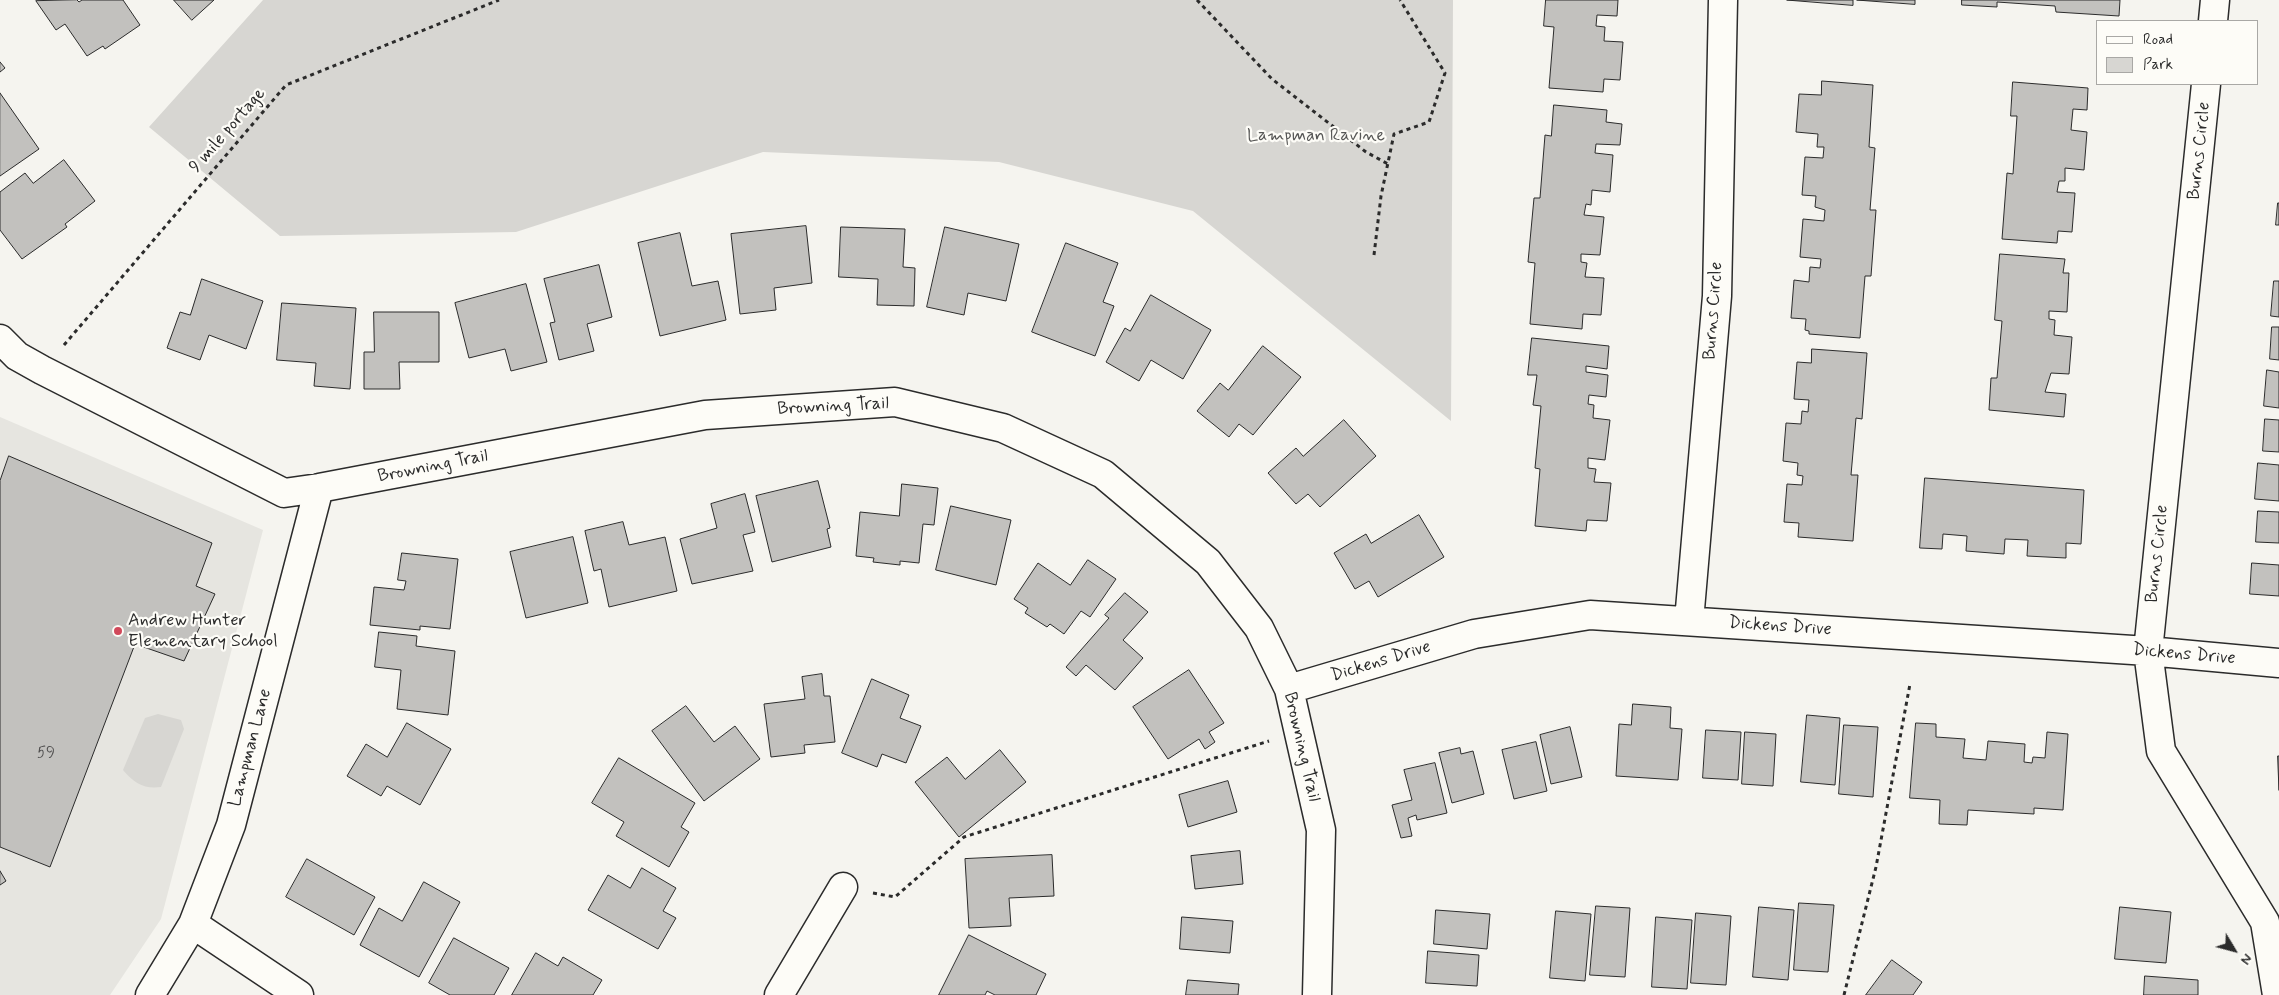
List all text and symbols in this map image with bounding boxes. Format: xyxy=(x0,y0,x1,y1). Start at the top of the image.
legend xyxy=(2096,20,2259,85)
text: Road xyxy=(2143,30,2173,50)
text: Park xyxy=(2143,55,2173,75)
street label: 9 mile portage xyxy=(185,84,271,178)
street label: Burns Circle xyxy=(2184,101,2216,201)
park label: Lampman Ravine xyxy=(1247,125,1385,147)
street label: Burns Circle xyxy=(1700,261,1728,361)
street label: Browning Trail xyxy=(777,393,889,421)
street label: Browning Trail xyxy=(376,446,490,488)
street label: Burns Circle xyxy=(2142,504,2174,604)
place label: Andrew Hunter Elementary School xyxy=(128,610,278,652)
street label: Dickens Drive xyxy=(1728,613,1832,641)
marker: Andrew Hunter Elementary School xyxy=(112,625,124,637)
street label: Dickens Drive xyxy=(1328,637,1434,687)
street label: Dickens Drive xyxy=(2132,640,2236,670)
street label: Lampman Lane xyxy=(225,687,277,809)
street label: Browning Trail xyxy=(1278,690,1324,804)
house number: 59 xyxy=(37,745,55,763)
north arrow xyxy=(2209,925,2259,975)
text: N xyxy=(2236,950,2256,968)

